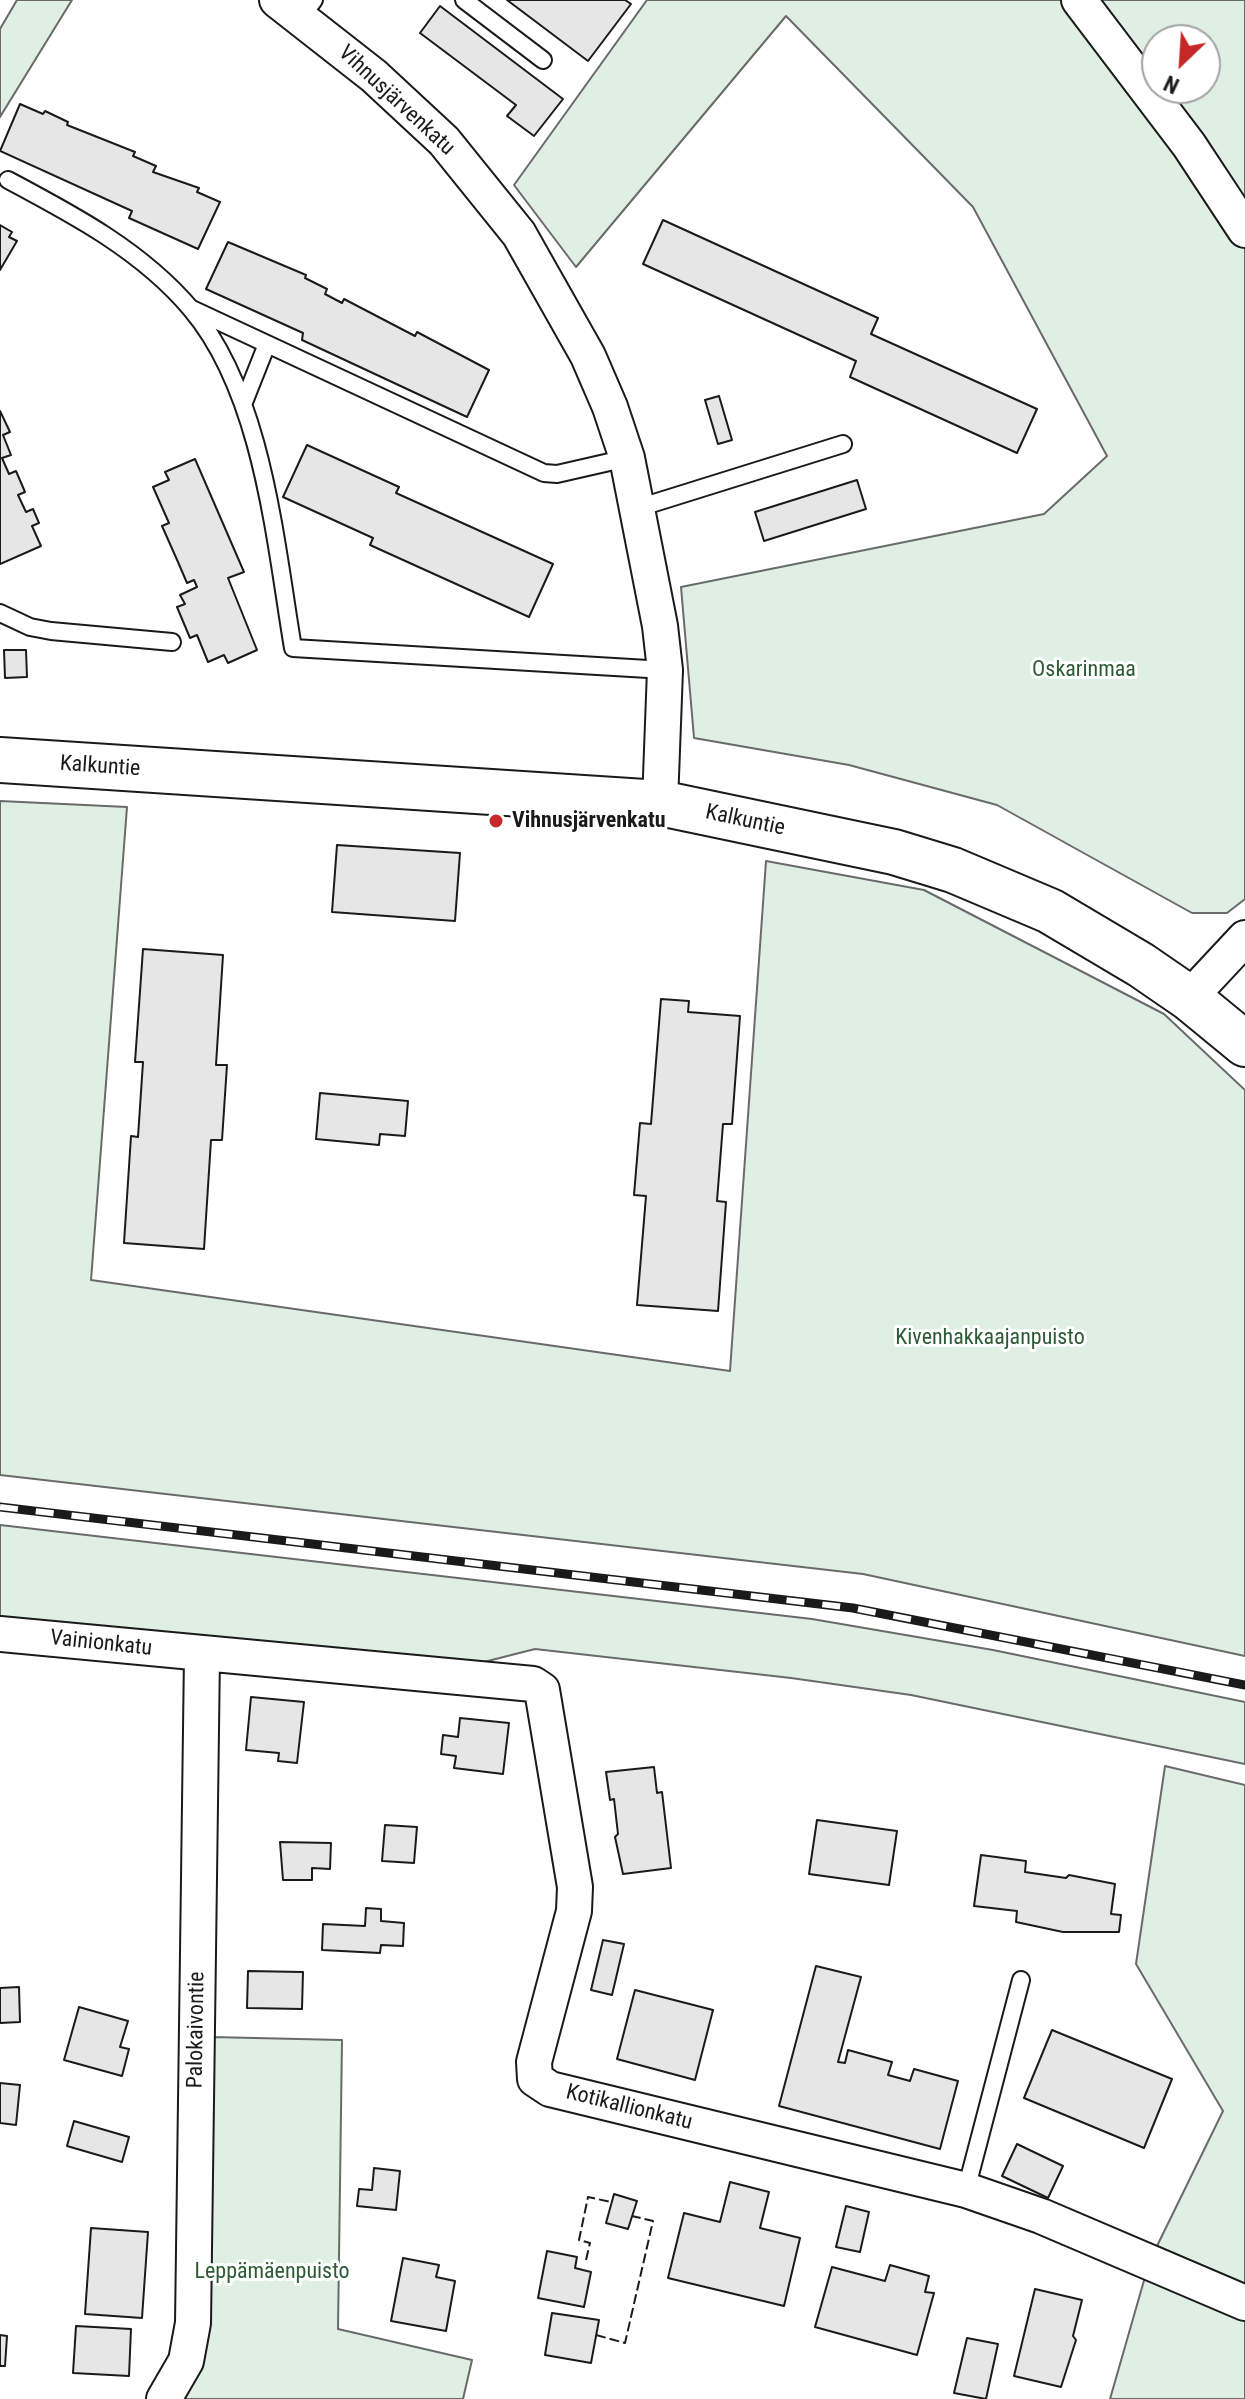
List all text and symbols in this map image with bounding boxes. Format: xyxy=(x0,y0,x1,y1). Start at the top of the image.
north arrow xyxy=(1141,24,1221,104)
street label: Vihnusjärvenkatu xyxy=(332,40,460,162)
text: N xyxy=(1160,70,1183,99)
park label: Oskarinmaa xyxy=(1032,657,1136,683)
street label: Kalkuntie xyxy=(59,751,141,783)
street label: Kalkuntie xyxy=(703,800,787,842)
place label: Vihnusjärvenkatu xyxy=(512,808,665,834)
marker: Vihnusjärvenkatu xyxy=(487,812,505,830)
park label: Kivenhakkaajanpuisto xyxy=(895,1325,1085,1351)
street label: Vainionkatu xyxy=(49,1626,153,1662)
street label: Palokaivontie xyxy=(183,1971,211,2089)
street label: Kotikallionkatu xyxy=(563,2080,695,2136)
park label: Leppämäenpuisto xyxy=(195,2259,349,2285)

